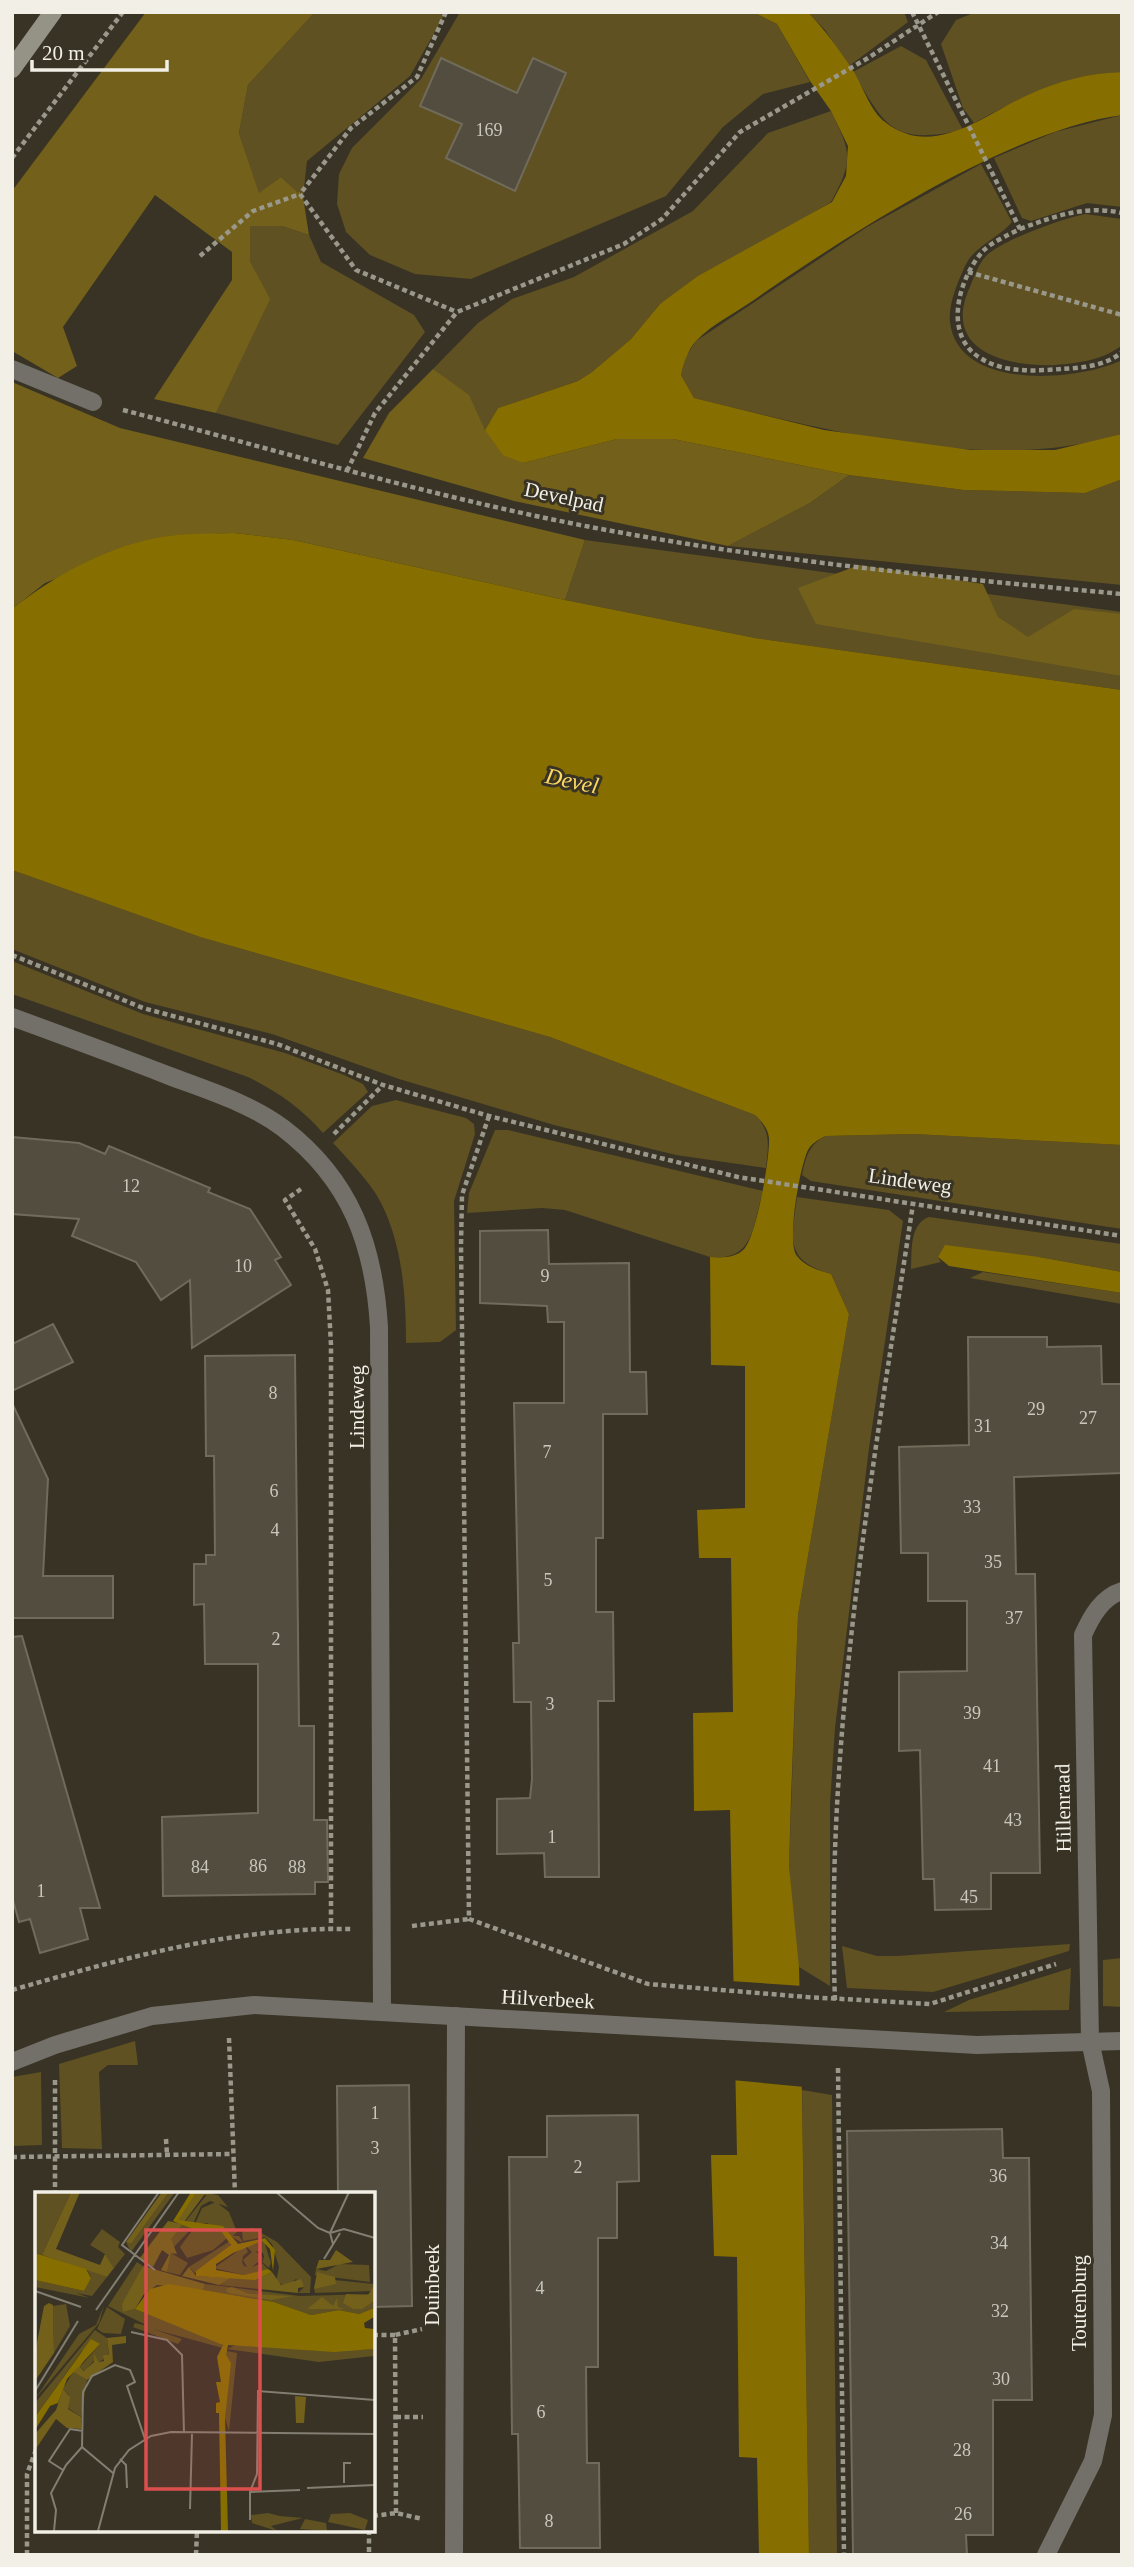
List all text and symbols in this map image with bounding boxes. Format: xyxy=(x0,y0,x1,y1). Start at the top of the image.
scale bar xyxy=(32,28,166,72)
text: 20 m xyxy=(42,41,85,65)
house number: 169 xyxy=(476,120,503,140)
street label: Develpad xyxy=(522,477,606,517)
water label: Devel xyxy=(542,763,601,799)
street label: Lindeweg xyxy=(867,1163,954,1199)
house number: 12 xyxy=(122,1176,140,1196)
house number: 10 xyxy=(234,1256,252,1276)
house number: 9 xyxy=(541,1266,550,1286)
street label: Lindeweg xyxy=(345,1365,369,1449)
house number: 8 xyxy=(269,1383,278,1403)
house number: 29 xyxy=(1027,1399,1045,1419)
house number: 27 xyxy=(1079,1408,1097,1428)
house number: 31 xyxy=(974,1416,992,1436)
house number: 7 xyxy=(543,1442,552,1462)
house number: 6 xyxy=(270,1481,279,1501)
house number: 33 xyxy=(963,1497,981,1517)
house number: 4 xyxy=(271,1520,280,1540)
house number: 35 xyxy=(984,1552,1002,1572)
house number: 5 xyxy=(544,1570,553,1590)
house number: 37 xyxy=(1005,1608,1023,1628)
house number: 2 xyxy=(272,1629,281,1649)
house number: 3 xyxy=(546,1694,555,1714)
house number: 39 xyxy=(963,1703,981,1723)
house number: 41 xyxy=(983,1756,1001,1776)
street label: Hillenraad xyxy=(1050,1763,1076,1853)
house number: 43 xyxy=(1004,1810,1022,1830)
house number: 1 xyxy=(548,1827,557,1847)
house number: 86 xyxy=(249,1856,267,1876)
house number: 84 xyxy=(191,1857,209,1877)
house number: 88 xyxy=(288,1857,306,1877)
house number: 1 xyxy=(37,1881,46,1901)
house number: 45 xyxy=(960,1887,978,1907)
street label: Hilverbeek xyxy=(501,1985,596,2013)
house number: 1 xyxy=(371,2103,380,2123)
house number: 3 xyxy=(371,2138,380,2158)
house number: 2 xyxy=(574,2157,583,2177)
house number: 36 xyxy=(989,2166,1007,2186)
inset map xyxy=(35,2192,374,2532)
house number: 34 xyxy=(990,2233,1008,2253)
street label: Duinbeek xyxy=(420,2244,444,2326)
street label: Toutenburg xyxy=(1067,2254,1091,2351)
house number: 4 xyxy=(536,2278,545,2298)
house number: 32 xyxy=(991,2301,1009,2321)
house number: 30 xyxy=(992,2369,1010,2389)
house number: 6 xyxy=(537,2402,546,2422)
house number: 28 xyxy=(953,2440,971,2460)
house number: 26 xyxy=(954,2504,972,2524)
house number: 8 xyxy=(545,2511,554,2531)

